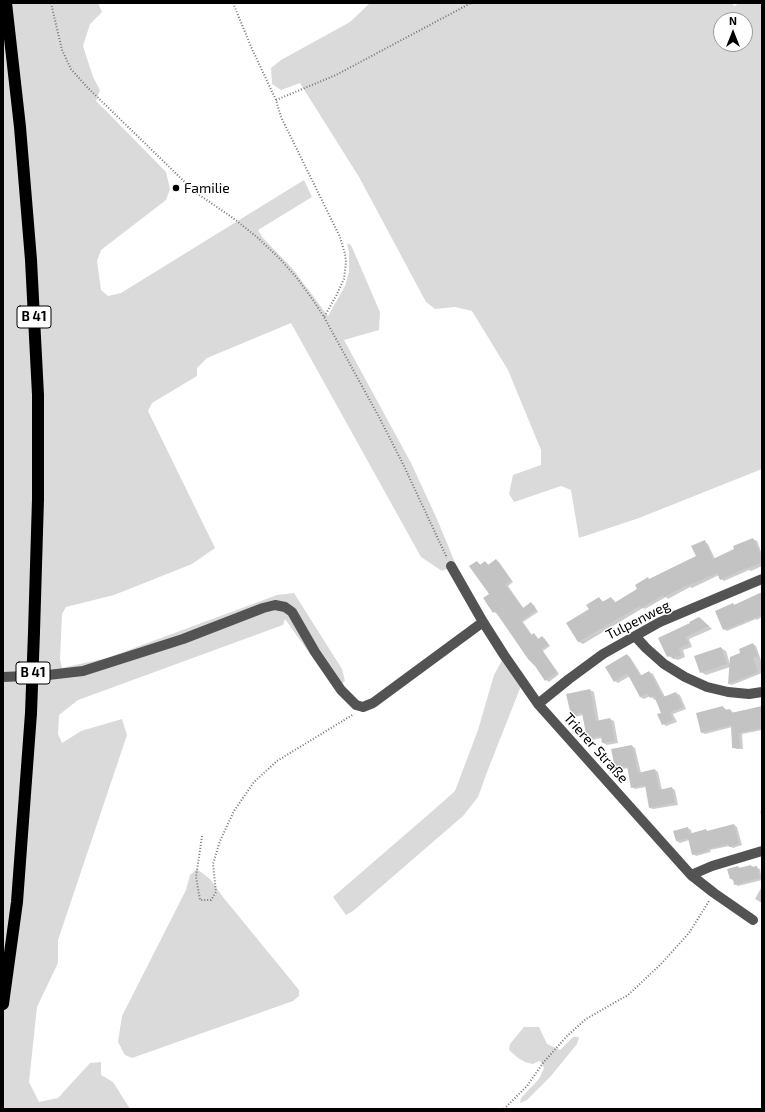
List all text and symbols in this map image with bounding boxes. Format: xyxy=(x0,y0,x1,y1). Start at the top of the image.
north arrow xyxy=(713,12,753,52)
text: N xyxy=(729,14,737,27)
place label: Familie xyxy=(184,180,230,196)
marker: Familie xyxy=(171,183,181,193)
road number: B 41 xyxy=(17,306,51,328)
street label: Tulpenweg xyxy=(603,597,673,643)
road number: B 41 xyxy=(16,662,50,684)
street label: Trierer Straße xyxy=(560,709,632,787)

